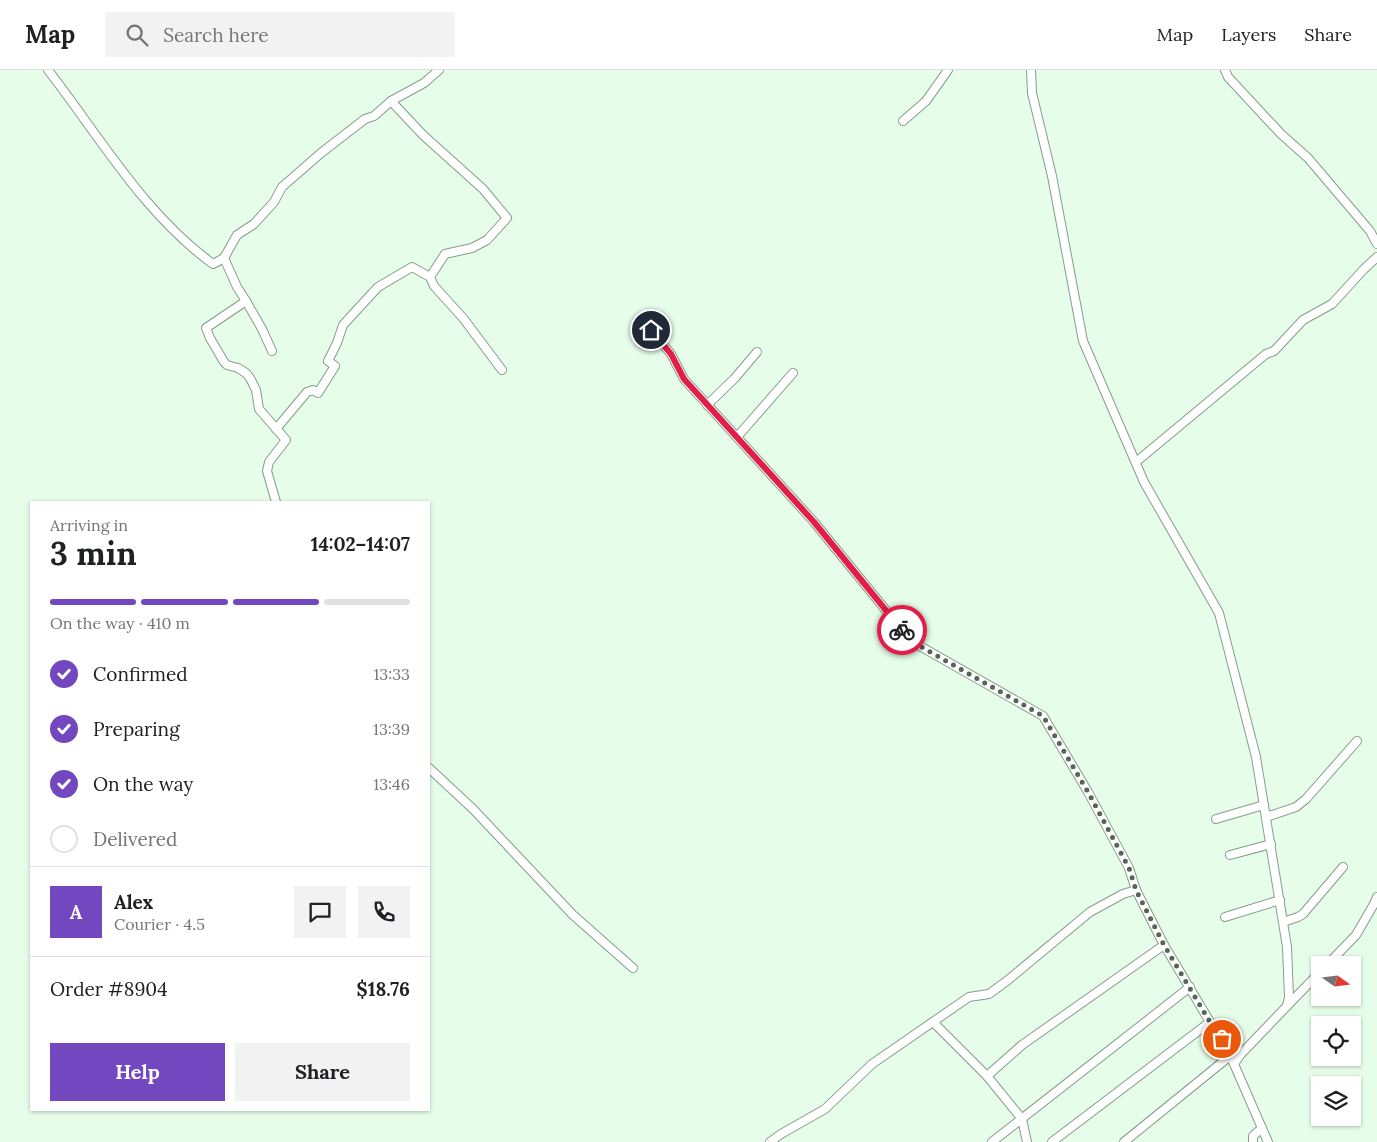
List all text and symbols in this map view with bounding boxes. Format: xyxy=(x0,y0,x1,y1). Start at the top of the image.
search box xyxy=(105,12,455,57)
text: Map xyxy=(25,19,75,50)
icon: search xyxy=(123,21,151,49)
text: Search here xyxy=(163,23,269,47)
text: Map xyxy=(1157,23,1193,46)
text: Layers xyxy=(1221,23,1276,46)
text: Share xyxy=(1304,23,1352,46)
pin xyxy=(630,309,672,351)
icon: home xyxy=(637,316,665,344)
text: Arriving in xyxy=(50,515,128,535)
text: 14:02–14:07 xyxy=(311,532,410,556)
text: 3 min xyxy=(50,533,137,574)
courier xyxy=(877,605,927,655)
text: On the way · 410 m xyxy=(50,613,190,633)
icon: bike xyxy=(888,616,916,644)
icon: check xyxy=(50,660,78,688)
text: Confirmed xyxy=(93,662,188,686)
text: 13:33 xyxy=(373,664,410,684)
icon: check xyxy=(50,715,78,743)
text: Preparing xyxy=(93,717,180,741)
text: 13:39 xyxy=(373,719,410,739)
icon: check xyxy=(50,770,78,798)
text: On the way xyxy=(93,772,193,796)
text: 13:46 xyxy=(373,774,410,794)
text: Delivered xyxy=(93,827,177,851)
button: chat xyxy=(294,886,346,938)
button: phone xyxy=(358,886,410,938)
text: Alex xyxy=(114,890,153,914)
text: A xyxy=(70,900,82,924)
text: Courier · 4.5 xyxy=(114,914,205,934)
north arrow xyxy=(1311,956,1361,1006)
map controls xyxy=(1311,956,1361,1126)
text: Order #8904 xyxy=(50,977,167,1001)
text: $18.76 xyxy=(357,977,410,1001)
button: locate xyxy=(1311,1016,1361,1066)
pin xyxy=(1201,1018,1243,1060)
icon: bag xyxy=(1208,1025,1236,1053)
button: Help xyxy=(50,1043,225,1101)
button: Share xyxy=(235,1043,410,1101)
button: layers xyxy=(1311,1076,1361,1126)

